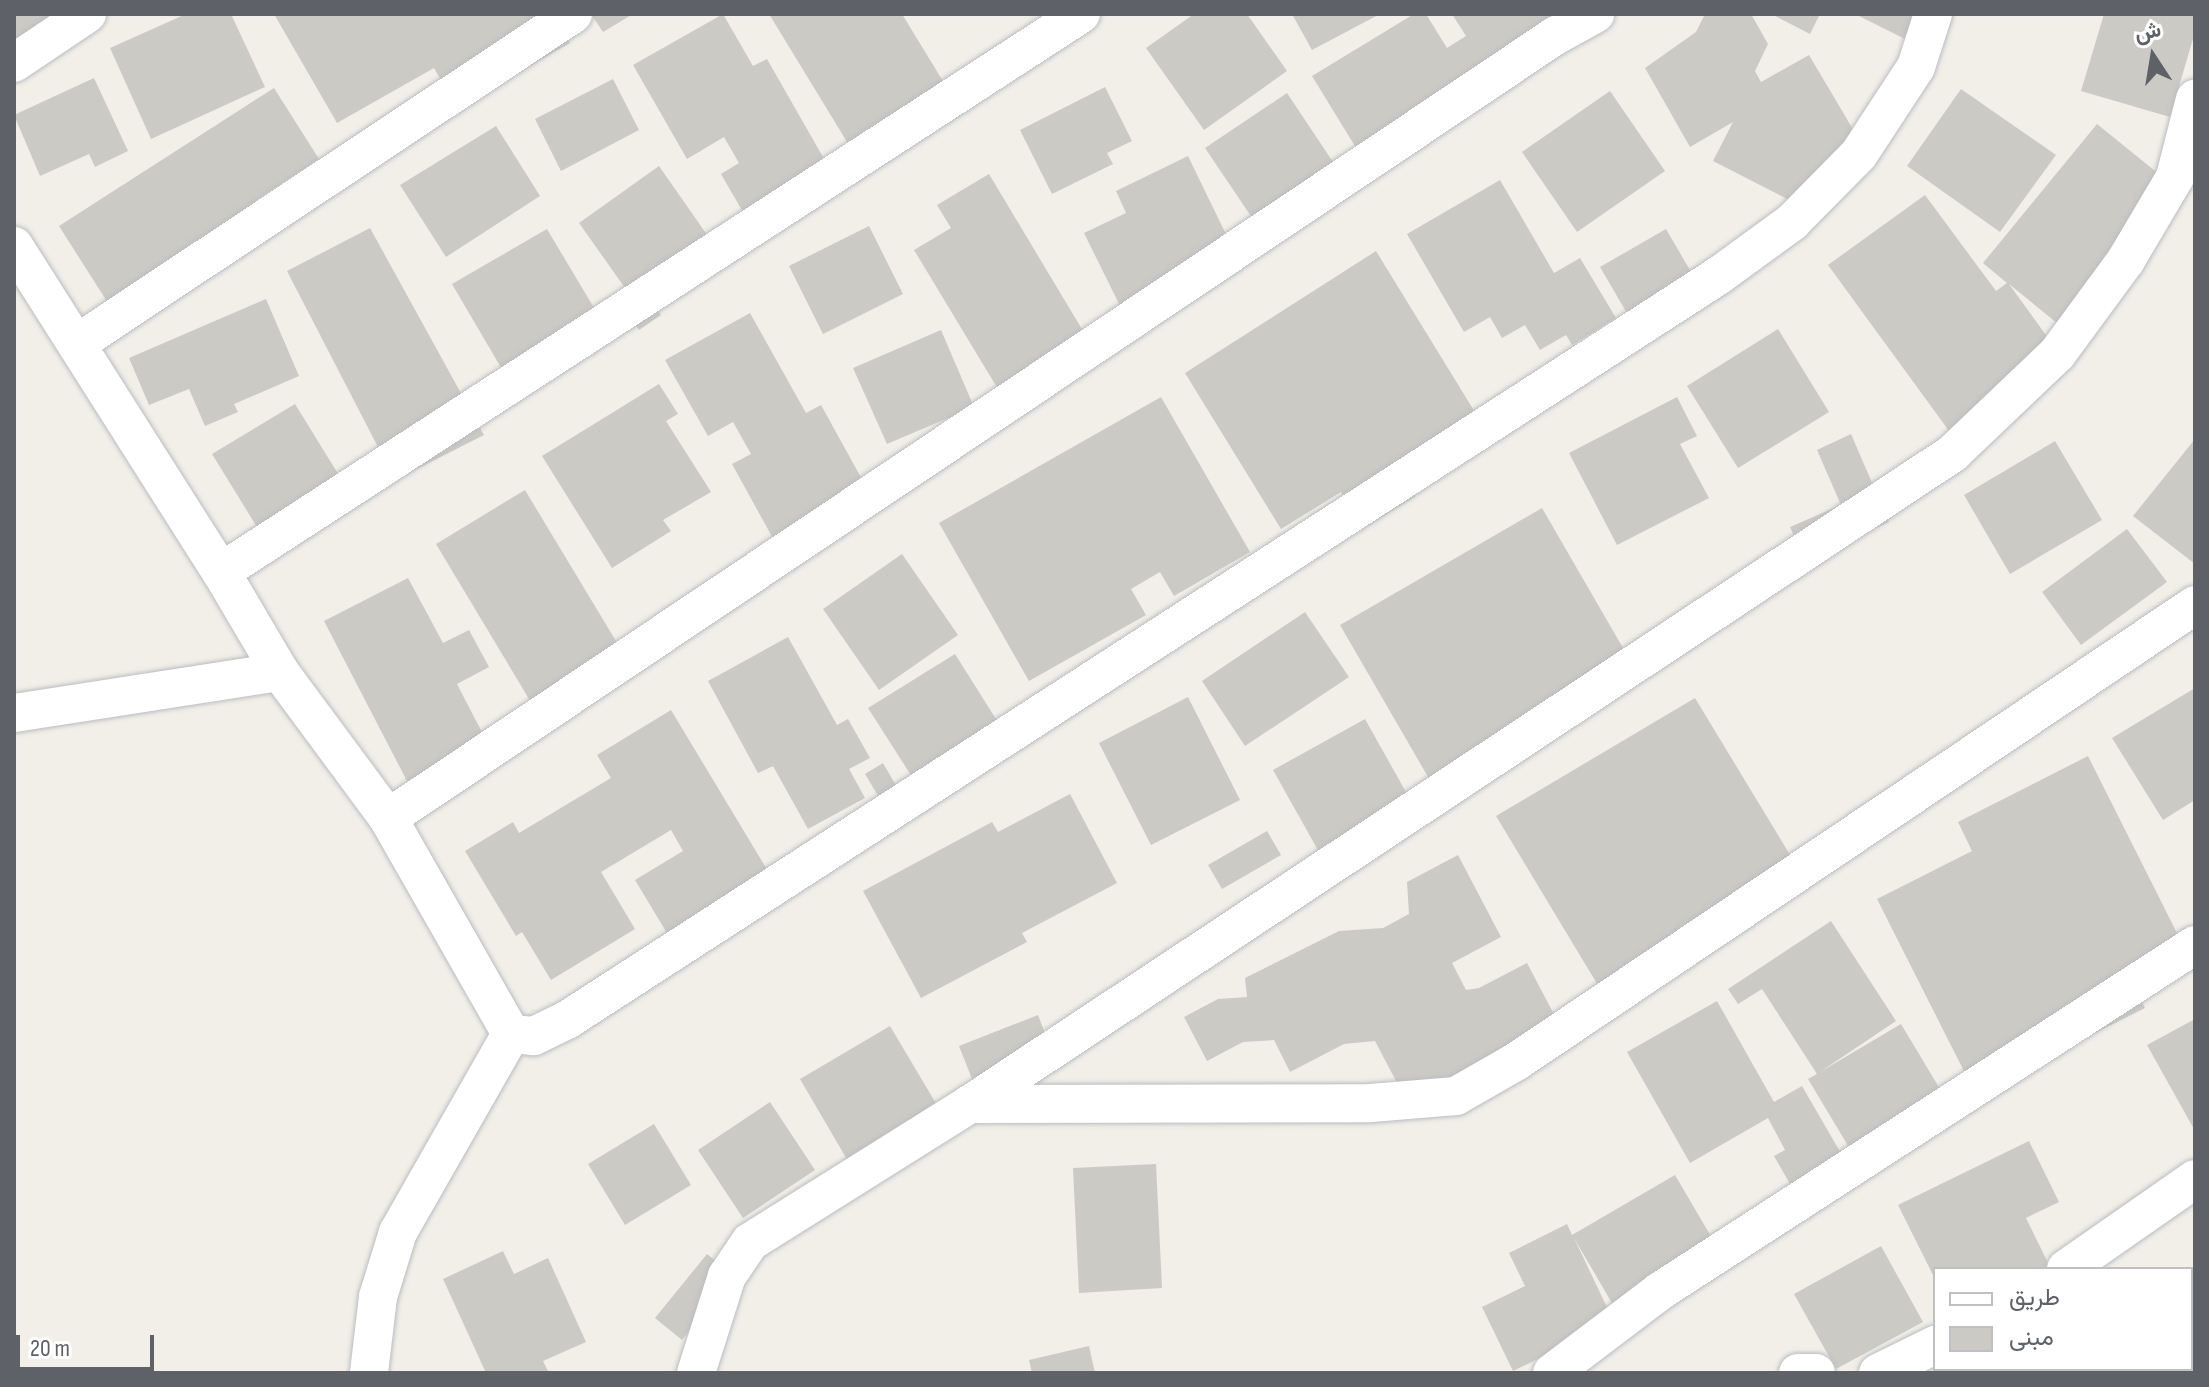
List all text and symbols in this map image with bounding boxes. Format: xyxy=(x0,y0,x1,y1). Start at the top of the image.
north arrow xyxy=(2113,16,2193,96)
text: ش xyxy=(2132,16,2164,48)
legend xyxy=(1933,1267,2193,1371)
text: طريق xyxy=(2009,1283,2060,1312)
scale bar xyxy=(20,1319,158,1369)
text: مبنى xyxy=(2009,1323,2054,1352)
text: 20 m xyxy=(30,1334,70,1363)

